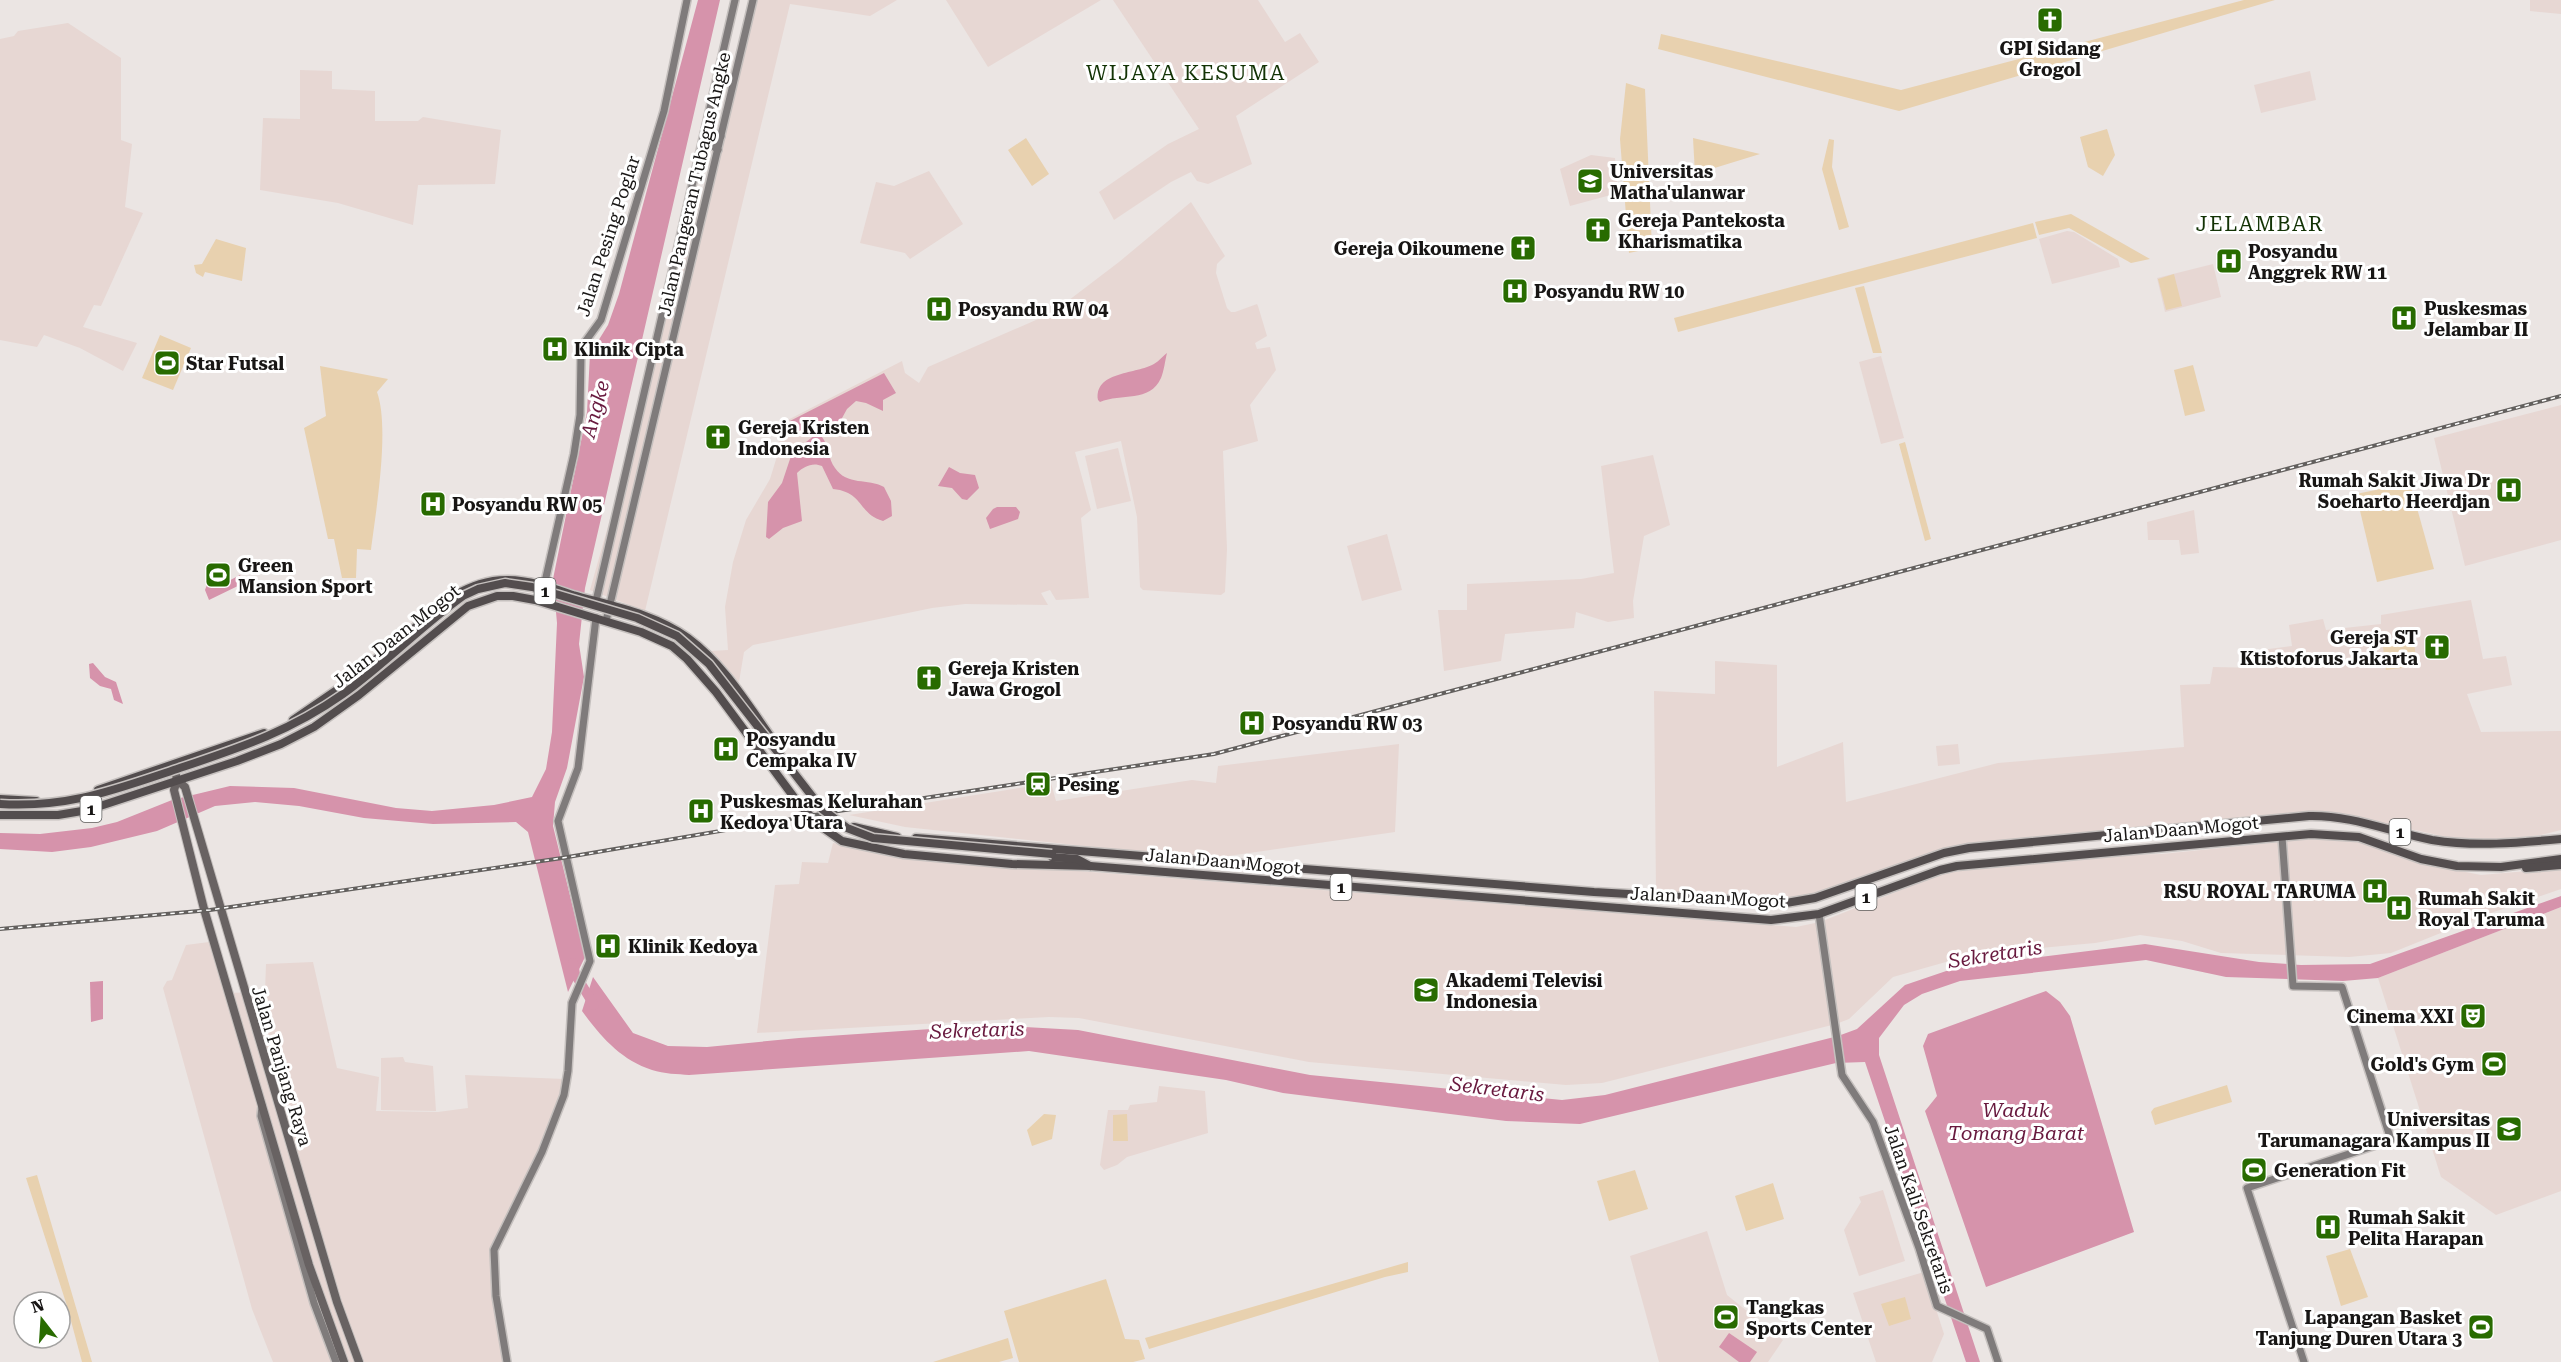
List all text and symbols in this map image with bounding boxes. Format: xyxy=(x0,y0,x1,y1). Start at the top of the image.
church icon: GPI Sidang Grogol xyxy=(2035,5,2065,35)
place label: GPI Sidang Grogol xyxy=(2000,38,2101,80)
street label: Jalan Pangeran Tubagus Angke xyxy=(653,50,735,318)
district label: WIJAYA KESUMA xyxy=(1086,61,1286,85)
street label: Jalan Pesing Poglar xyxy=(572,153,644,319)
place label: Universitas Matha'ulanwar xyxy=(1610,161,1745,203)
school or university icon: Universitas Matha'ulanwar xyxy=(1575,166,1605,196)
place label: Gereja Pantekosta Kharismatika xyxy=(1618,210,1785,252)
district label: JELAMBAR xyxy=(2196,212,2324,236)
church icon: Gereja Pantekosta Kharismatika xyxy=(1583,215,1613,245)
church icon: Gereja Oikoumene xyxy=(1508,233,1538,263)
place label: Gereja Oikoumene xyxy=(1334,238,1504,259)
place label: Posyandu Anggrek RW 11 xyxy=(2248,241,2387,283)
hospital icon: Posyandu Anggrek RW 11 xyxy=(2214,246,2244,276)
hospital icon: Posyandu RW 10 xyxy=(1500,276,1530,306)
place label: Posyandu RW 10 xyxy=(1534,281,1684,302)
hospital icon: Posyandu RW 04 xyxy=(924,294,954,324)
place label: Puskesmas Jelambar II xyxy=(2424,298,2528,340)
place label: Posyandu RW 04 xyxy=(958,299,1108,320)
hospital icon: Puskesmas Jelambar II xyxy=(2389,303,2419,333)
hospital icon: Klinik Cipta xyxy=(540,334,570,364)
place label: Klinik Cipta xyxy=(574,339,684,360)
sports icon: Star Futsal xyxy=(152,348,182,378)
place label: Star Futsal xyxy=(186,353,284,374)
water label: Angke xyxy=(576,378,614,441)
place label: Gereja Kristen Indonesia xyxy=(738,417,869,459)
church icon: Gereja Kristen Indonesia xyxy=(703,422,733,452)
place label: Rumah Sakit Jiwa Dr Soeharto Heerdjan xyxy=(2298,470,2490,512)
hospital icon: Rumah Sakit Jiwa Dr Soeharto Heerdjan xyxy=(2494,475,2524,505)
hospital icon: Posyandu RW 05 xyxy=(418,489,448,519)
place label: Posyandu RW 05 xyxy=(452,494,602,515)
place label: Green Mansion Sport xyxy=(238,555,372,597)
sports icon: Green Mansion Sport xyxy=(203,560,233,590)
road number: 1 xyxy=(534,578,556,604)
street label: Jalan Daan Mogot xyxy=(328,580,464,692)
place label: Gereja ST Ktistoforus Jakarta xyxy=(2240,627,2418,669)
church icon: Gereja ST Ktistoforus Jakarta xyxy=(2422,632,2452,662)
place label: Gereja Kristen Jawa Grogol xyxy=(948,658,1079,700)
church icon: Gereja Kristen Jawa Grogol xyxy=(914,663,944,693)
hospital icon: Posyandu RW 03 xyxy=(1237,708,1267,738)
place label: Posyandu RW 03 xyxy=(1272,713,1422,734)
place label: Posyandu Cempaka IV xyxy=(746,729,857,771)
hospital icon: Posyandu Cempaka IV xyxy=(711,734,741,764)
station icon: Pesing xyxy=(1023,769,1053,799)
place label: Pesing xyxy=(1058,774,1120,795)
place label: Puskesmas Kelurahan Kedoya Utara xyxy=(720,791,923,833)
road number: 1 xyxy=(80,796,101,822)
hospital icon: Puskesmas Kelurahan Kedoya Utara xyxy=(686,796,716,826)
street label: Jalan Daan Mogot xyxy=(2102,812,2260,846)
road number: 1 xyxy=(2390,819,2410,845)
street label: Jalan Daan Mogot xyxy=(1144,844,1302,878)
road number: 1 xyxy=(1330,874,1352,900)
hospital icon: RSU ROYAL TARUMA xyxy=(2360,876,2390,906)
place label: RSU ROYAL TARUMA xyxy=(2164,881,2356,902)
street label: Jalan Daan Mogot xyxy=(1630,882,1787,912)
road number: 1 xyxy=(1856,884,1876,910)
place label: Rumah Sakit Royal Taruma xyxy=(2418,888,2545,930)
hospital icon: Rumah Sakit Royal Taruma xyxy=(2384,893,2414,923)
hospital icon: Klinik Kedoya xyxy=(593,931,623,961)
water label: Sekretaris xyxy=(1945,935,2044,973)
place label: Klinik Kedoya xyxy=(628,936,758,957)
place label: Akademi Televisi Indonesia xyxy=(1446,970,1603,1012)
school or university icon: Akademi Televisi Indonesia xyxy=(1411,975,1441,1005)
street label: Jalan Panjang Raya xyxy=(248,983,316,1149)
theatre icon: Cinema XXI xyxy=(2458,1001,2488,1031)
place label: Cinema XXI xyxy=(2346,1006,2454,1027)
water label: Sekretaris xyxy=(928,1016,1025,1044)
sports icon: Gold's Gym xyxy=(2479,1049,2509,1079)
place label: Gold's Gym xyxy=(2371,1054,2475,1075)
water label: Sekretaris xyxy=(1448,1071,1545,1107)
water label: Waduk Tomang Barat xyxy=(1948,1098,2085,1145)
place label: Universitas Tarumanagara Kampus II xyxy=(2258,1109,2490,1151)
school or university icon: Universitas Tarumanagara Kampus II xyxy=(2494,1114,2524,1144)
street label: Jalan Kali Sekretaris xyxy=(1880,1122,1958,1296)
sports icon: Generation Fit xyxy=(2239,1155,2269,1185)
place label: Generation Fit xyxy=(2274,1160,2406,1181)
place label: Rumah Sakit Pelita Harapan xyxy=(2348,1207,2483,1249)
hospital icon: Rumah Sakit Pelita Harapan xyxy=(2313,1212,2343,1242)
north arrow xyxy=(12,1290,72,1350)
text: N xyxy=(29,1295,46,1317)
place label: Tangkas Sports Center xyxy=(1746,1297,1872,1339)
sports icon: Tangkas Sports Center xyxy=(1711,1302,1741,1332)
place label: Lapangan Basket Tanjung Duren Utara 3 xyxy=(2256,1307,2462,1349)
sports icon: Lapangan Basket Tanjung Duren Utara 3 xyxy=(2466,1312,2496,1342)

